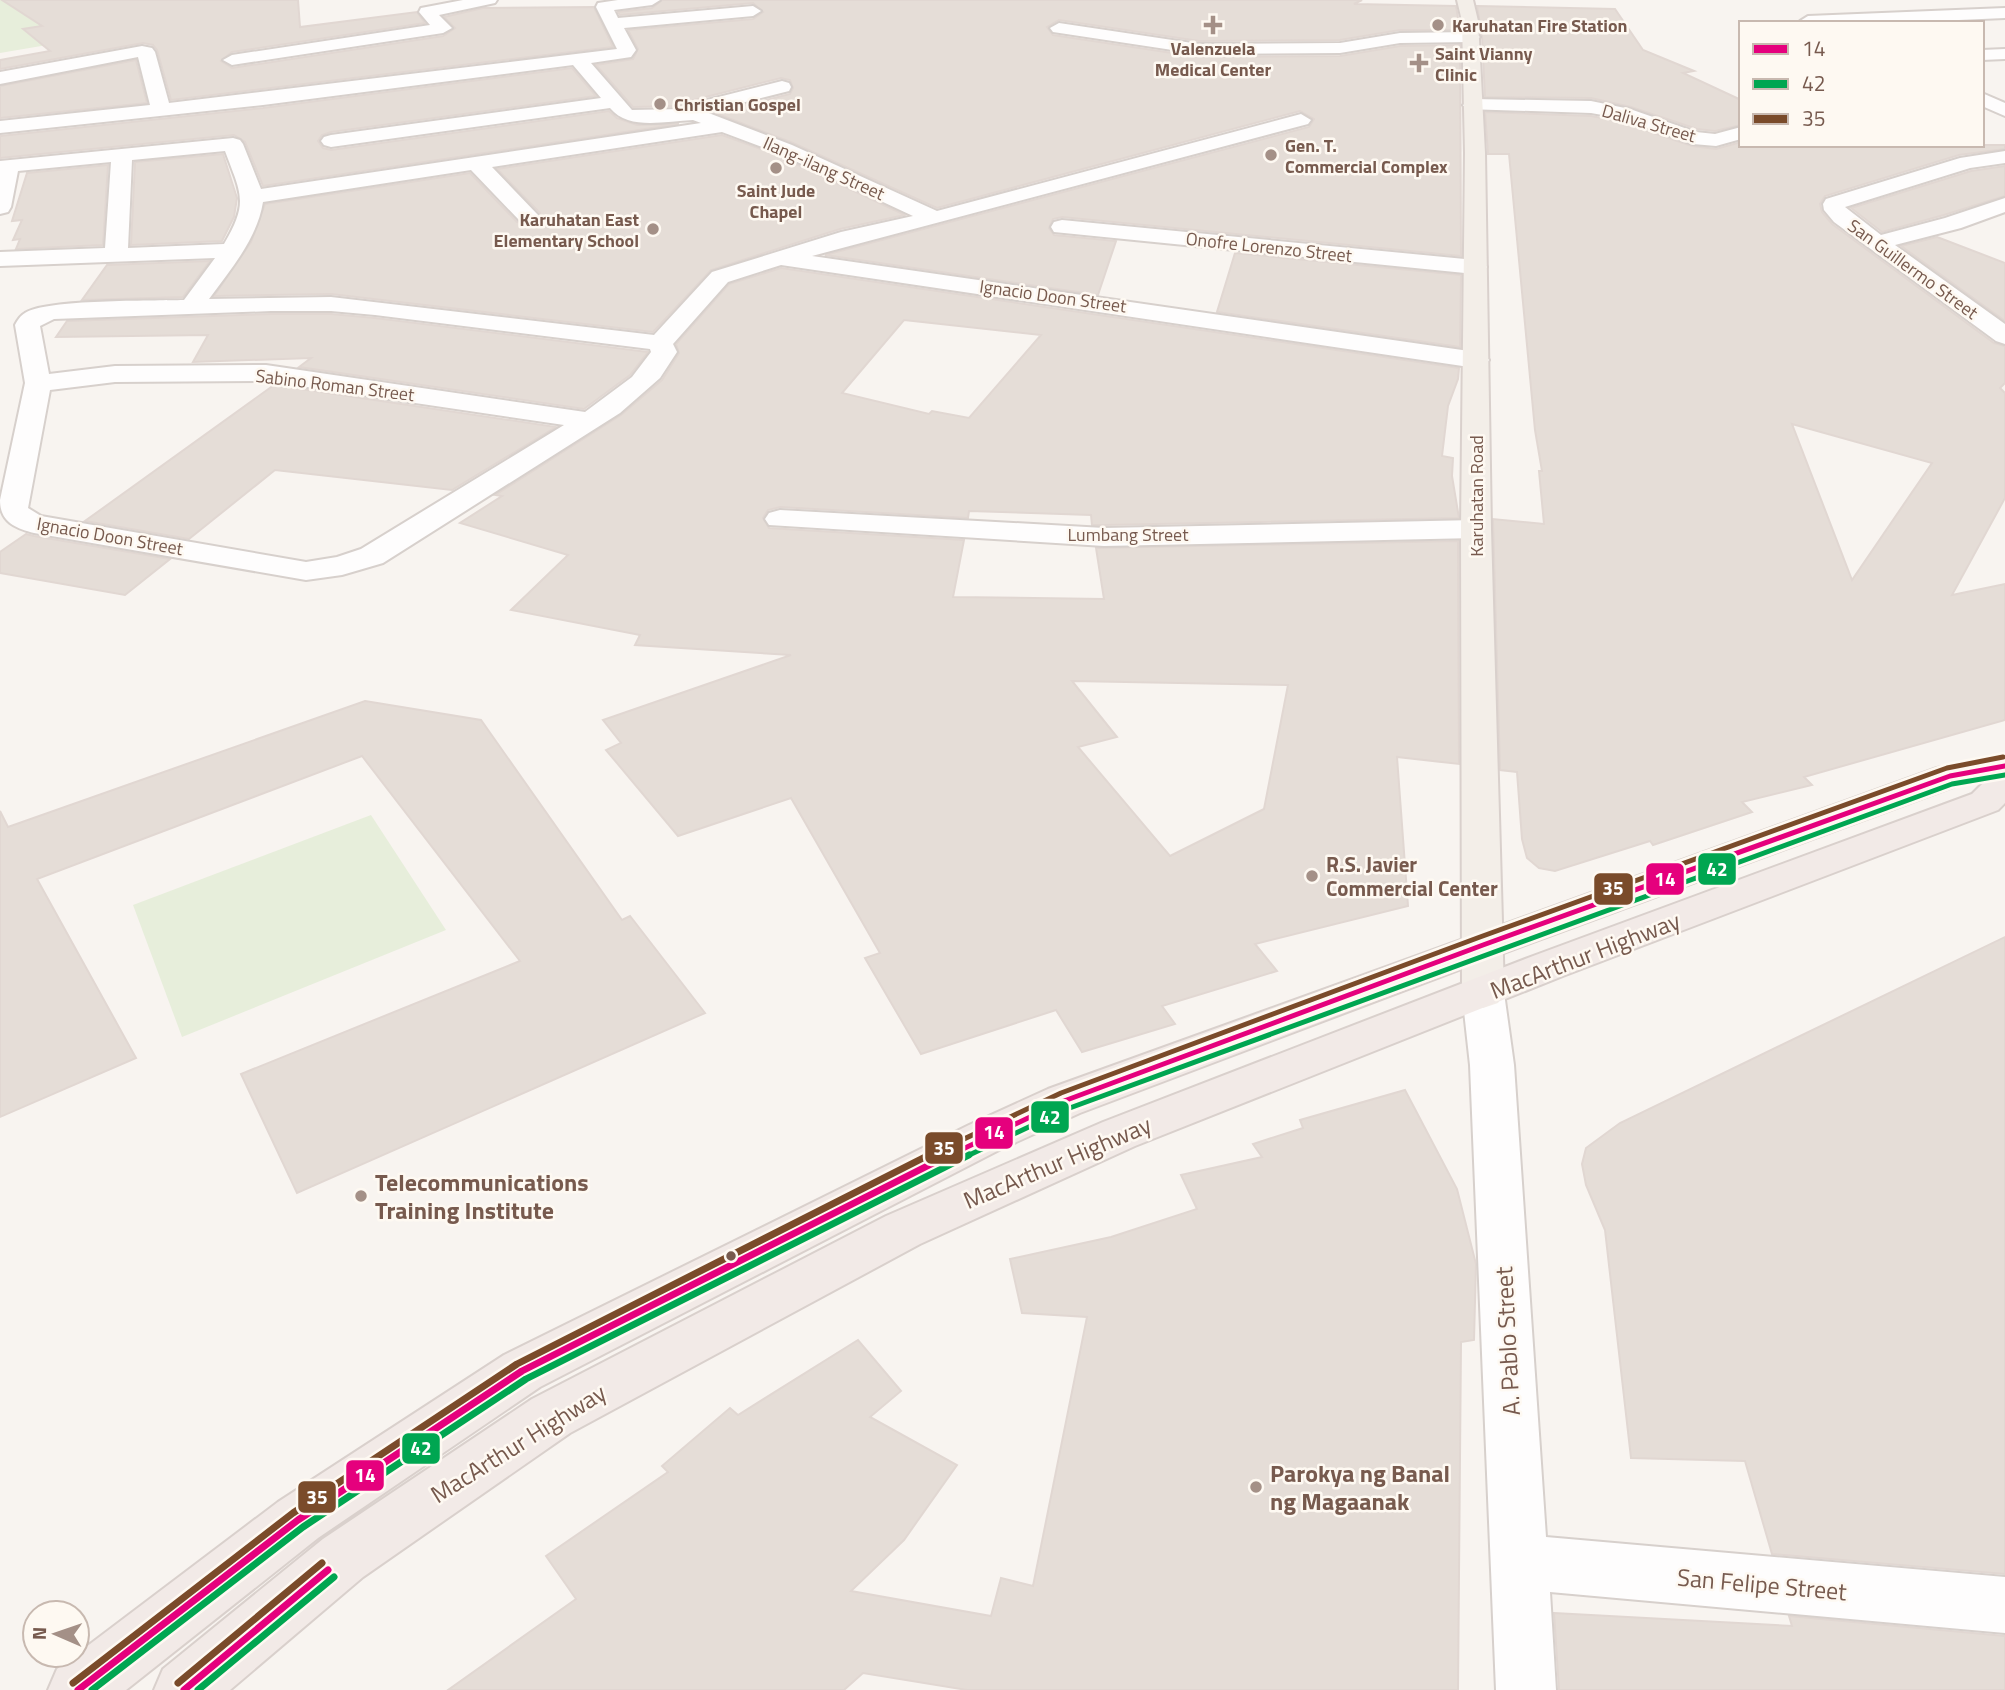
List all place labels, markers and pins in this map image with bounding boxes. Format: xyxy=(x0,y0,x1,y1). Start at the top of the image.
place label: Karuhatan Fire Station xyxy=(1452,12,1627,39)
marker: Valenzuela Medical Center xyxy=(1203,15,1223,35)
marker: Karuhatan Fire Station xyxy=(1430,17,1446,33)
place label: Valenzuela Medical Center xyxy=(1155,35,1271,83)
place label: Saint Vianny Clinic xyxy=(1435,40,1533,88)
marker: Saint Vianny Clinic xyxy=(1409,53,1429,73)
place label: Christian Gospel xyxy=(674,91,801,118)
marker: Christian Gospel xyxy=(652,96,668,112)
place label: Gen. T. Commercial Complex xyxy=(1285,132,1448,180)
marker: Gen. T. Commercial Complex xyxy=(1263,147,1279,163)
marker: Saint Jude Chapel xyxy=(768,160,784,176)
place label: Saint Jude Chapel xyxy=(737,177,815,225)
place label: Karuhatan East Elementary School xyxy=(494,206,639,254)
marker: Karuhatan East Elementary School xyxy=(645,221,661,237)
place label: R.S. Javier Commercial Center xyxy=(1326,848,1498,904)
marker: R.S. Javier Commercial Center xyxy=(1304,868,1320,884)
place label: Telecommunications Training Institute xyxy=(375,1164,589,1228)
marker: Telecommunications Training Institute xyxy=(353,1188,369,1204)
unlabelled marker xyxy=(724,1249,738,1263)
place label: Parokya ng Banal ng Magaanak xyxy=(1270,1455,1450,1519)
marker: Parokya ng Banal ng Magaanak xyxy=(1248,1479,1264,1495)

